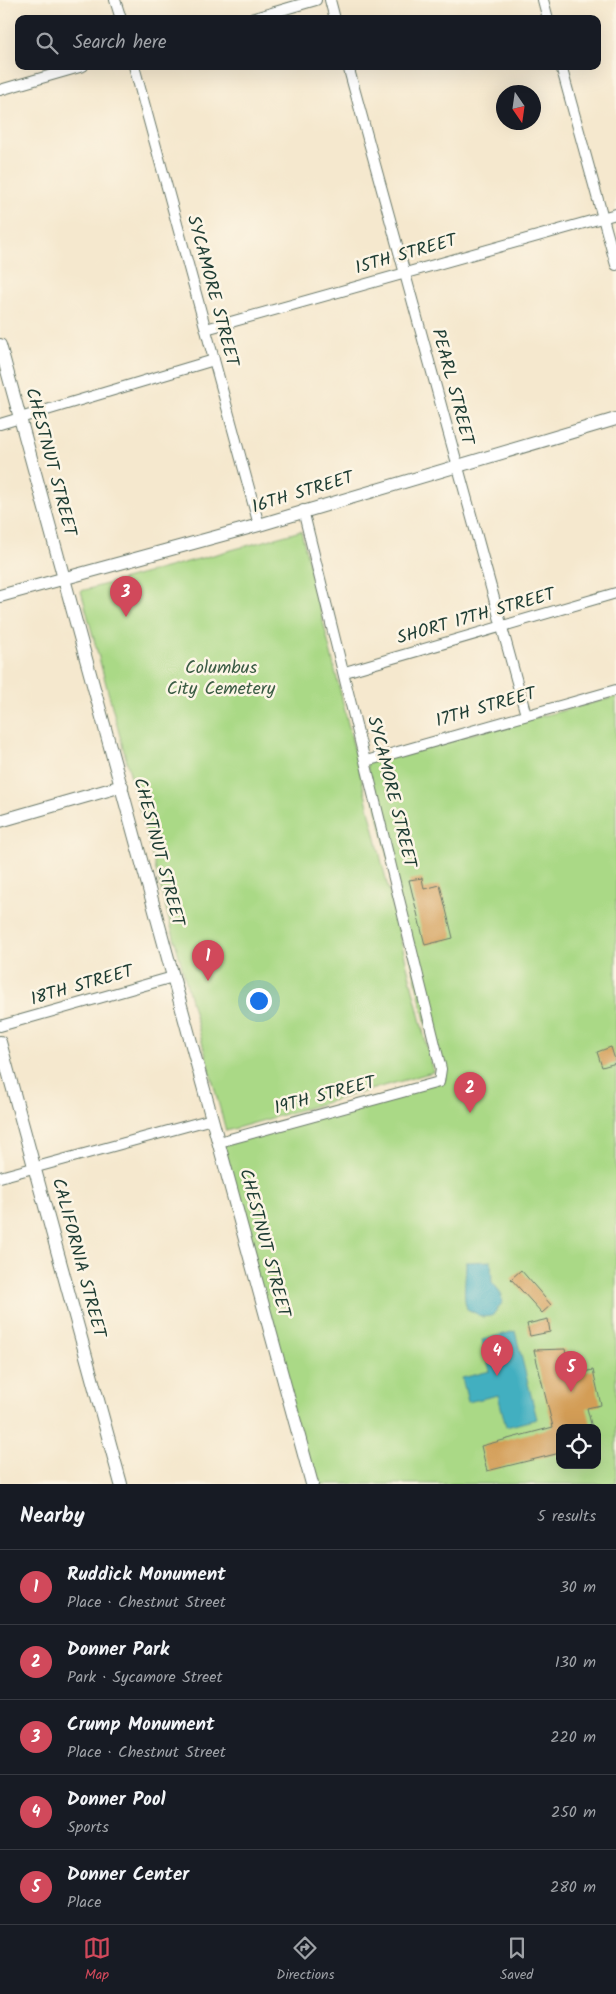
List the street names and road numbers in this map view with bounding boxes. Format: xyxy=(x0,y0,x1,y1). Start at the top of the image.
street label: SYCAMORE STREET xyxy=(178,212,246,371)
street label: 15TH STREET xyxy=(352,226,462,283)
street label: PEARL STREET xyxy=(423,326,482,450)
street label: CHESTNUT STREET xyxy=(16,384,84,541)
street label: 16TH STREET xyxy=(249,463,359,522)
street label: SHORT 17TH STREET xyxy=(394,580,560,653)
street label: 17TH STREET xyxy=(432,679,541,736)
street label: SYCAMORE STREET xyxy=(358,713,424,872)
street label: CHESTNUT STREET xyxy=(124,774,192,931)
street label: 18TH STREET xyxy=(27,957,138,1015)
street label: 19TH STREET xyxy=(271,1068,380,1123)
street label: CHESTNUT STREET xyxy=(230,1165,298,1322)
street label: CALIFORNIA STREET xyxy=(43,1175,114,1342)

